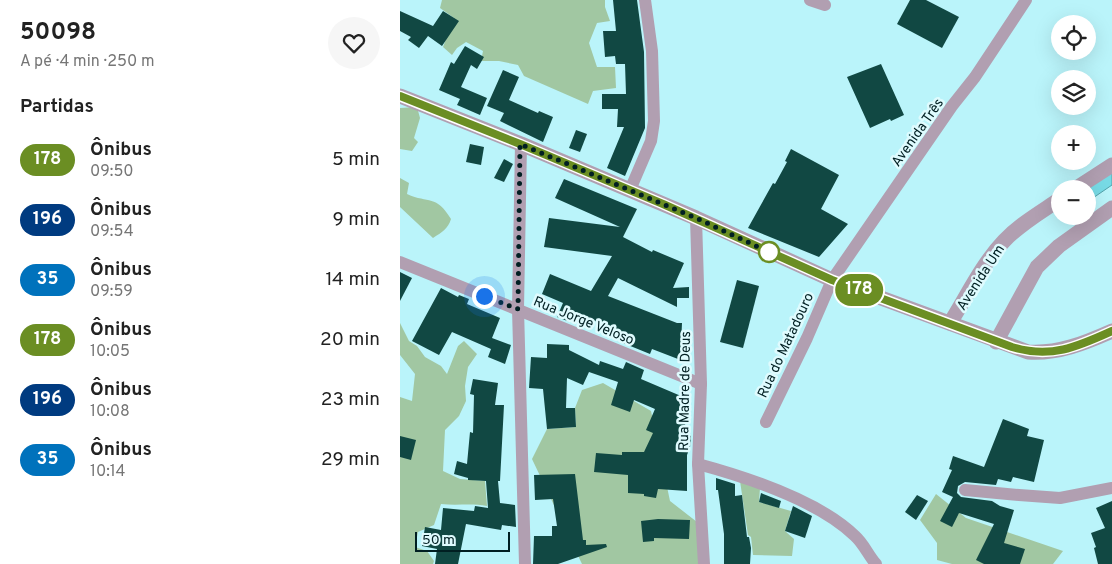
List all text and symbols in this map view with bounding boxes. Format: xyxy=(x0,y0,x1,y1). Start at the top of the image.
map controls xyxy=(1051,15,1096,225)
button: locate xyxy=(1051,15,1096,60)
button: heart xyxy=(328,17,380,69)
text: 50098 xyxy=(20,18,96,48)
text: A pé · 4 min · 250 m xyxy=(20,52,155,72)
button: layers xyxy=(1051,70,1096,115)
text: Partidas xyxy=(20,95,94,119)
street label: Avenida Três xyxy=(888,95,948,170)
button: + xyxy=(1051,125,1096,170)
text: Ônibus xyxy=(90,138,152,162)
text: 178 xyxy=(34,148,61,171)
text: 5 min xyxy=(332,148,380,172)
text: 09:50 xyxy=(90,162,134,182)
button: − xyxy=(1051,180,1096,225)
text: Ônibus xyxy=(90,198,152,222)
text: 196 xyxy=(33,208,62,231)
text: 9 min xyxy=(333,208,380,232)
text: 09:54 xyxy=(90,222,134,242)
unlabelled marker xyxy=(758,241,780,263)
street label: Avenida Um xyxy=(954,242,1009,314)
text: Ônibus xyxy=(90,258,152,282)
text: 35 xyxy=(37,268,58,291)
text: 14 min xyxy=(325,268,380,292)
line badge: 178 xyxy=(830,274,888,306)
text: 178 xyxy=(845,278,873,301)
text: 09:59 xyxy=(90,282,133,302)
your location xyxy=(472,284,497,309)
street label: Rua do Matadouro xyxy=(755,290,818,401)
street label: Rua Jorge Veloso xyxy=(531,293,636,349)
text: Ônibus xyxy=(90,318,152,342)
text: 178 xyxy=(34,328,61,351)
text: 20 min xyxy=(320,328,380,352)
street label: Rua Madre de Deus xyxy=(676,331,695,451)
text: 10:05 xyxy=(90,342,130,362)
text: Ônibus xyxy=(90,378,152,402)
text: 196 xyxy=(33,388,62,411)
text: 23 min xyxy=(321,388,380,412)
text: 10:08 xyxy=(90,402,130,422)
text: Ônibus xyxy=(90,438,152,462)
text: 35 xyxy=(37,448,58,471)
text: 29 min xyxy=(321,448,380,472)
text: 10:14 xyxy=(90,462,125,482)
scale bar xyxy=(415,529,510,552)
text: 50 m xyxy=(422,532,455,549)

